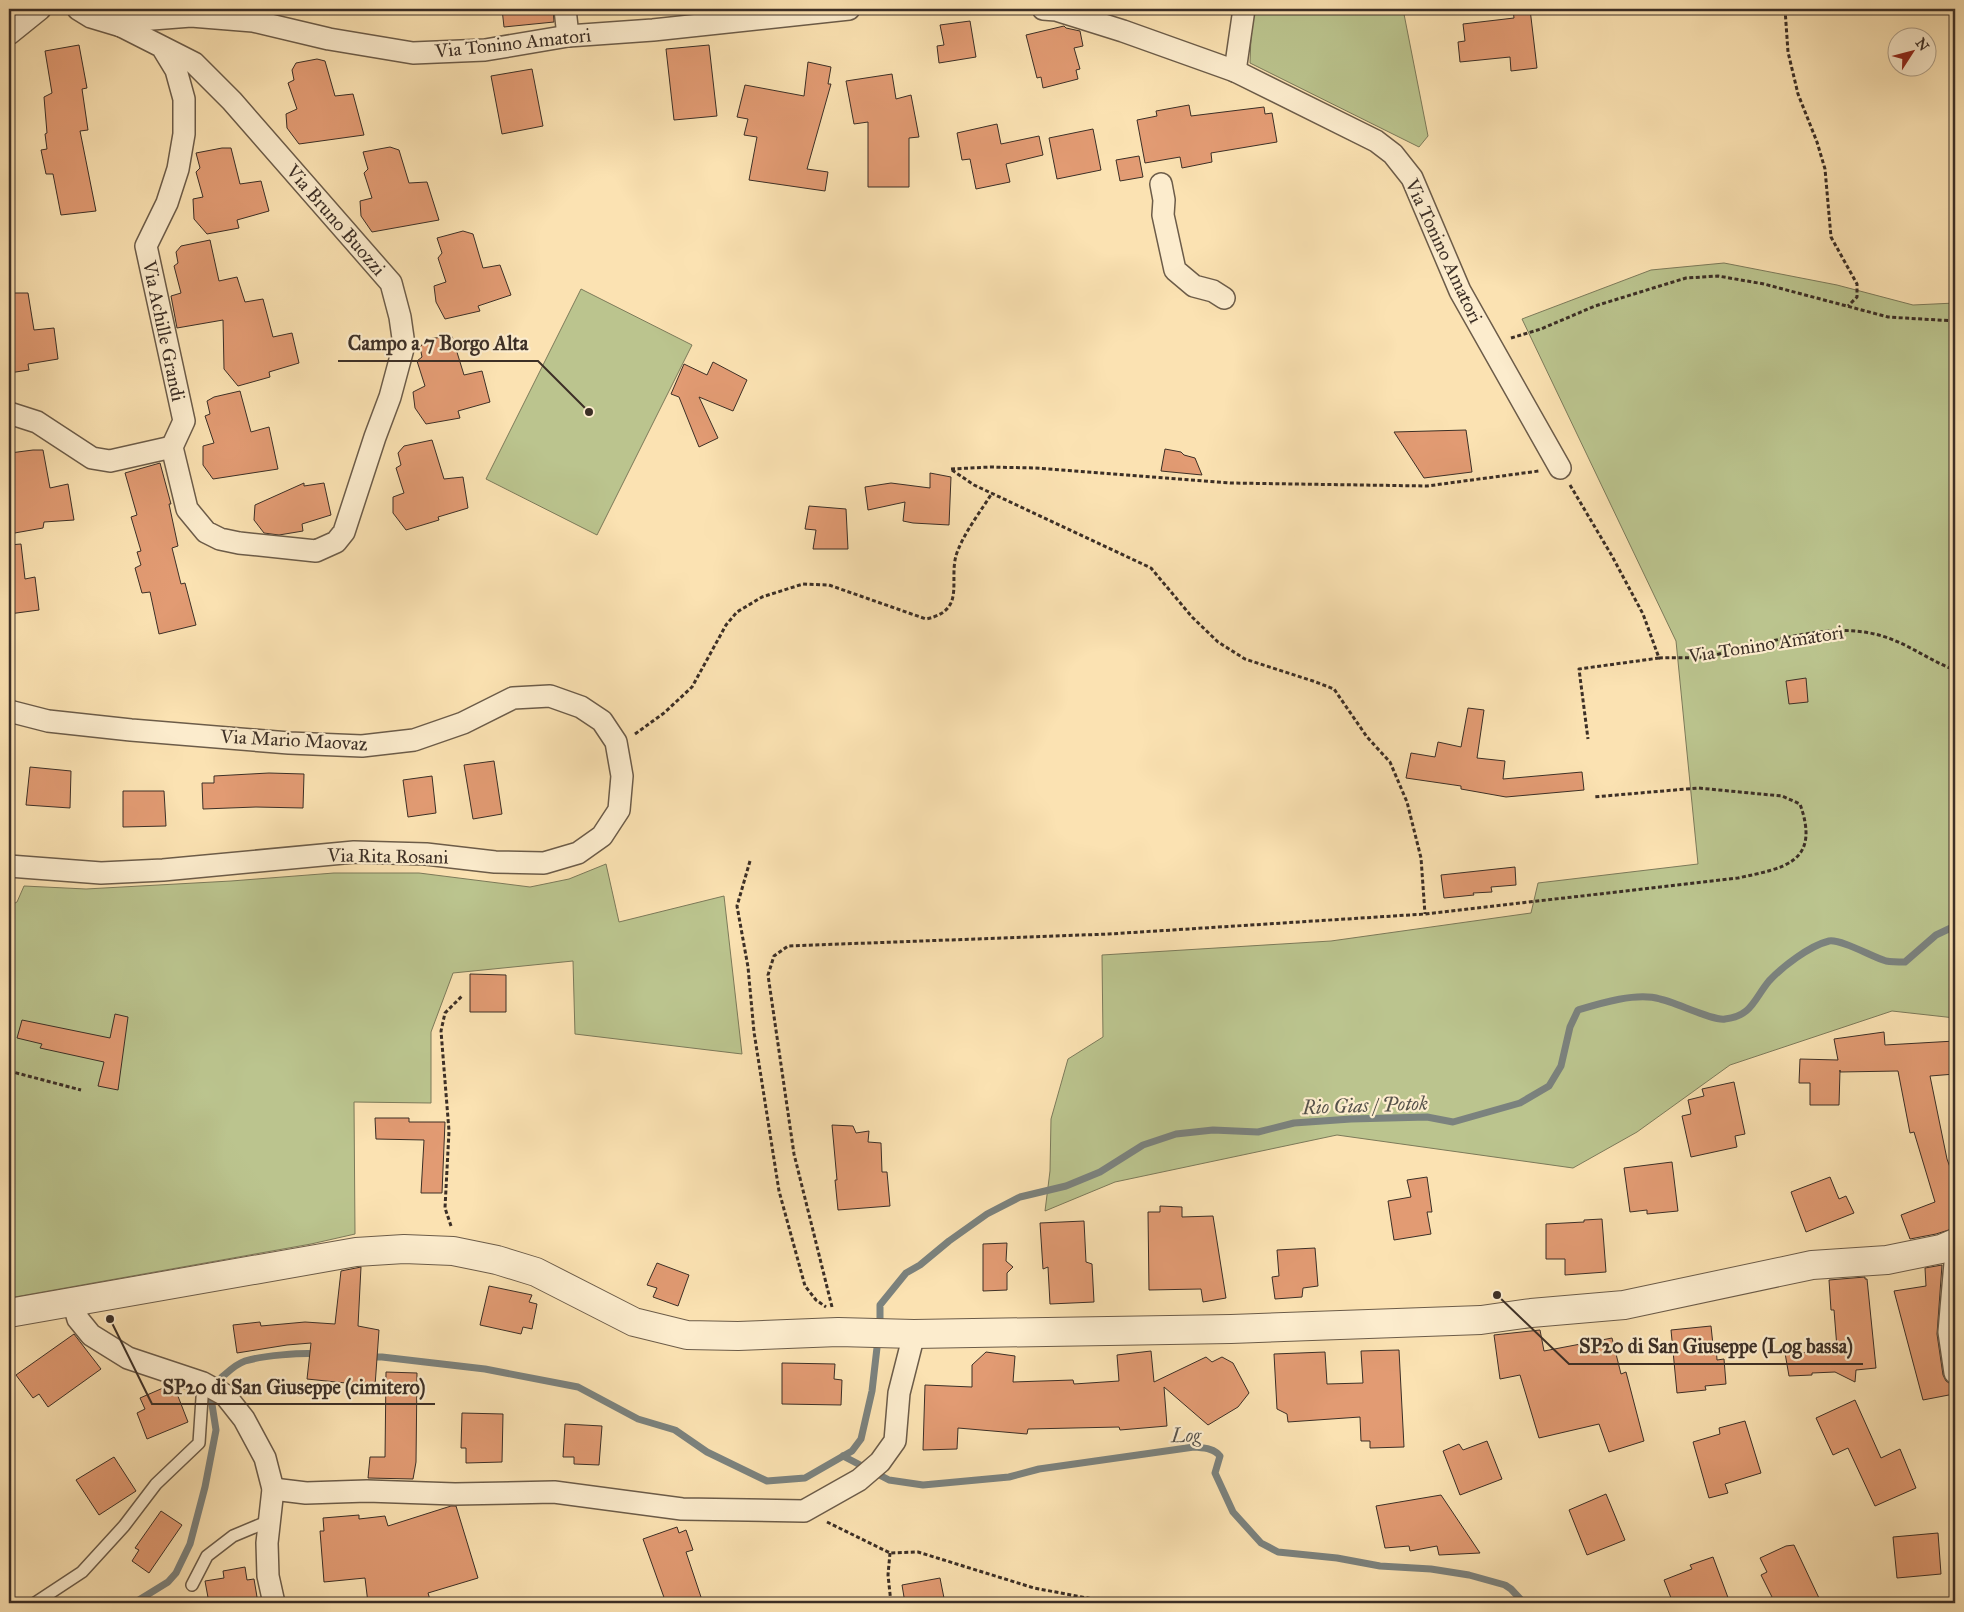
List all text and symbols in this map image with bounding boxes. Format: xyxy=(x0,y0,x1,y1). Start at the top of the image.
street label: Via Tonino Amatori xyxy=(433,23,592,63)
north arrow xyxy=(1886,28,1936,78)
text: N xyxy=(1912,35,1933,55)
street label: Via Bruno Buozzi xyxy=(281,159,390,280)
street label: Via Tonino Amatori xyxy=(1400,174,1488,327)
street label: Via Achille Grandi xyxy=(138,258,190,403)
callout: Campo a 7 Borgo Alta xyxy=(338,326,538,361)
text: Campo a 7 Borgo Alta xyxy=(348,331,529,356)
street label: Via Tonino Amatori xyxy=(1686,620,1845,668)
street label: Via Mario Maovaz xyxy=(219,725,368,755)
street label: Via Rita Rosani xyxy=(326,843,449,869)
water label: Rio Gias / Potok xyxy=(1301,1091,1428,1119)
callout: SP20 di San Giuseppe (Log bassa) xyxy=(1569,1329,1863,1364)
text: SP20 di San Giuseppe (Log bassa) xyxy=(1579,1334,1853,1359)
callout: SP20 di San Giuseppe (cimitero) xyxy=(152,1369,435,1404)
text: SP20 di San Giuseppe (cimitero) xyxy=(163,1375,426,1400)
water label: Log xyxy=(1170,1423,1202,1447)

